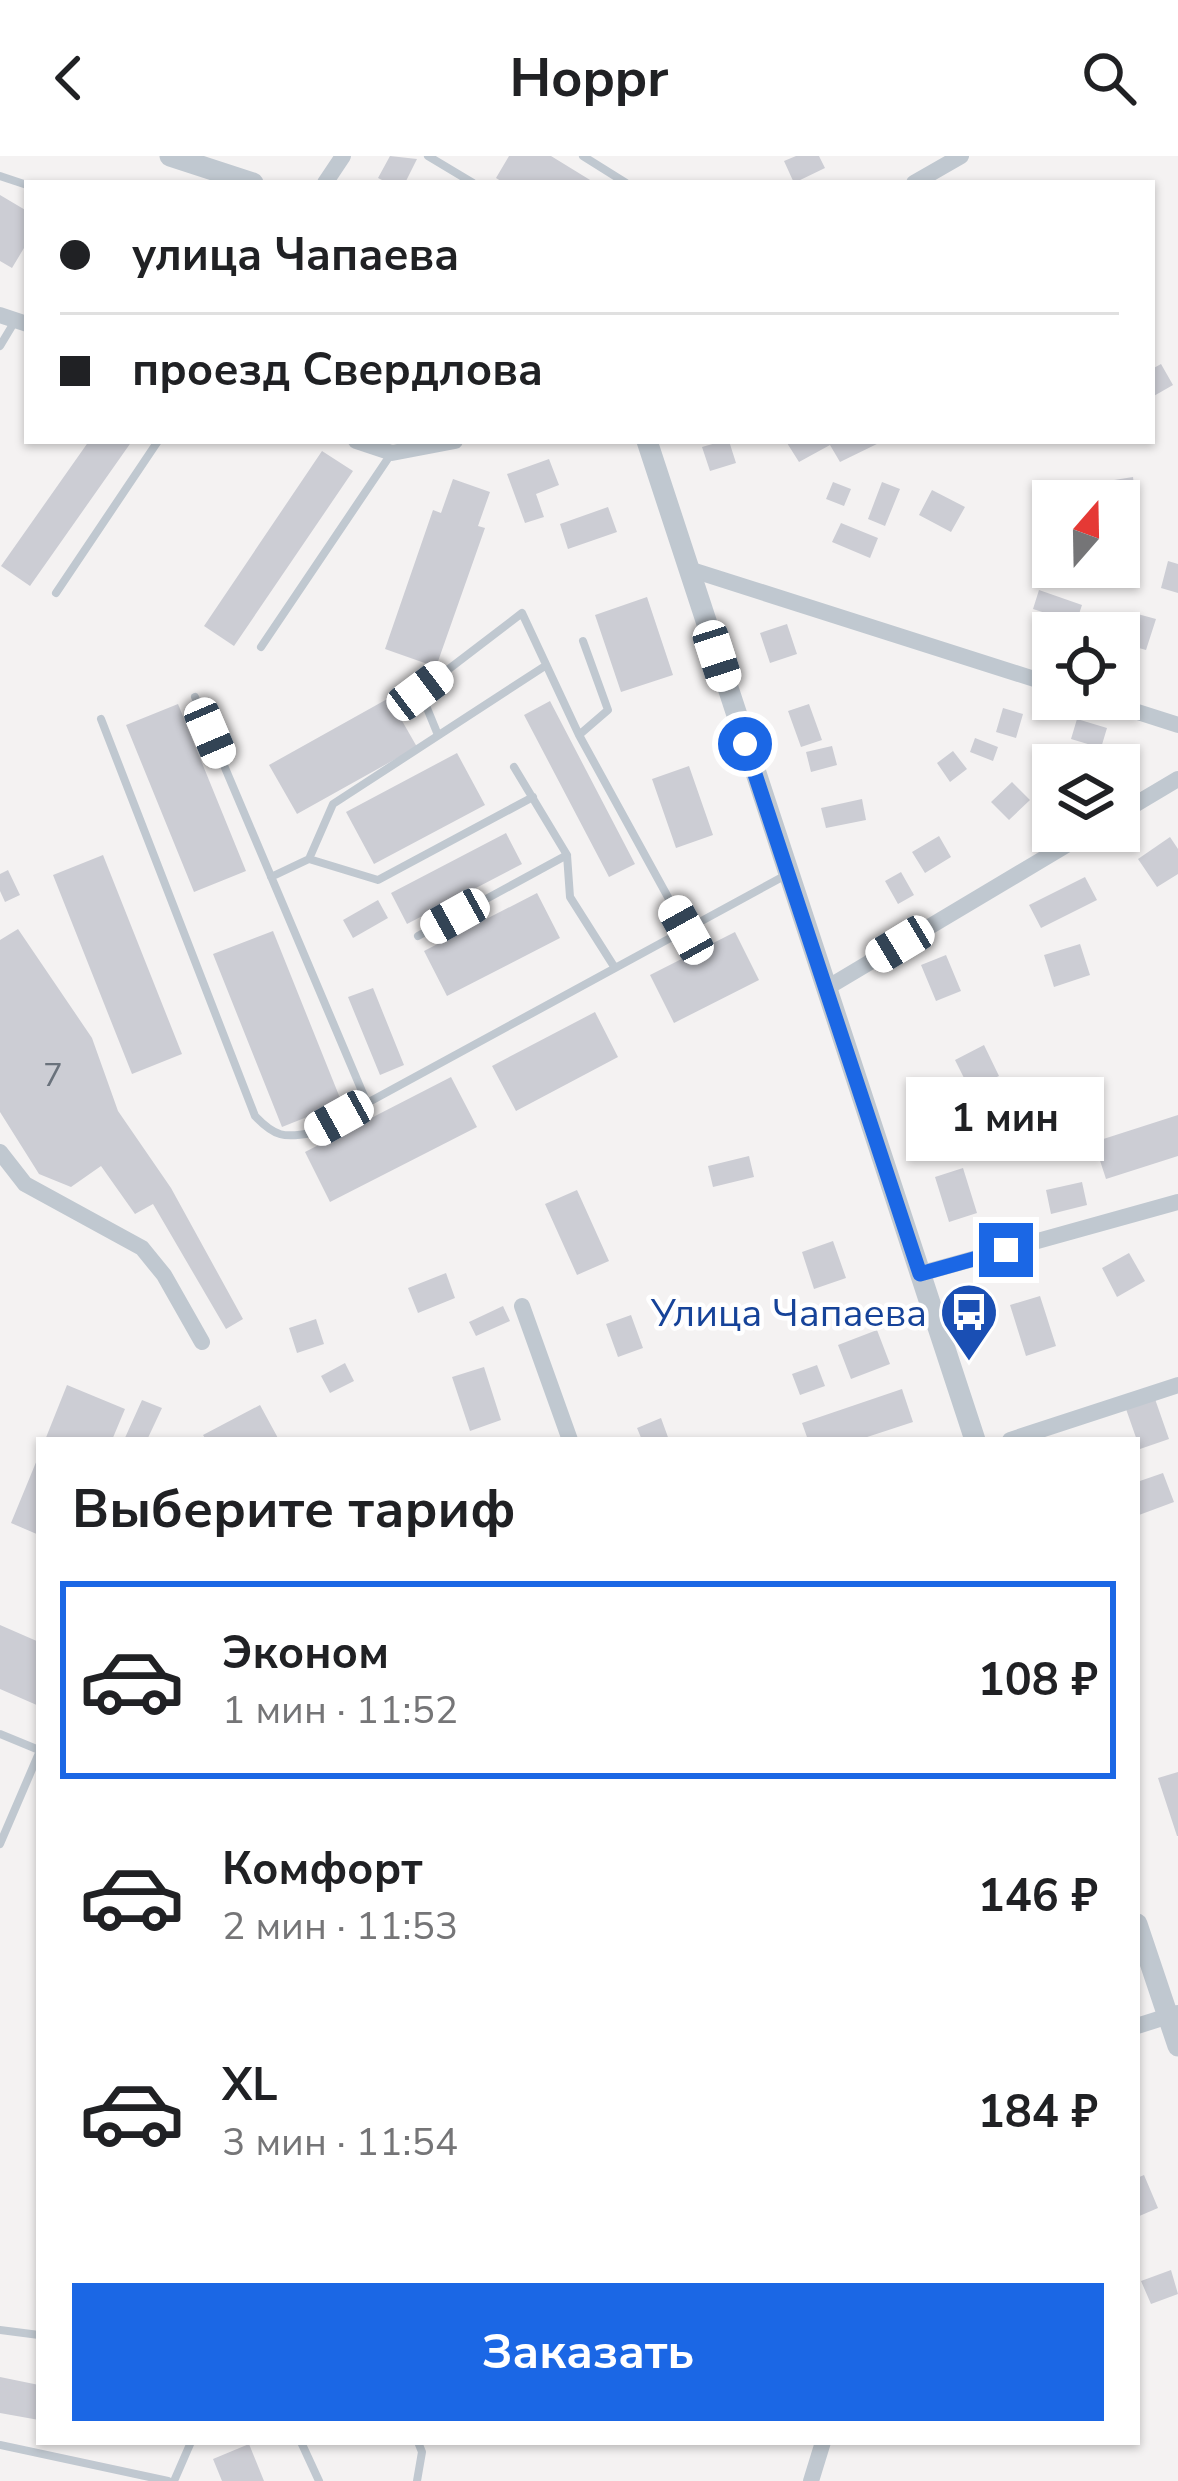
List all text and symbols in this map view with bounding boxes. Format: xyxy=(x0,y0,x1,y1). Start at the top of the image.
text: Hoppr xyxy=(510,41,668,115)
icon: back xyxy=(36,45,102,111)
icon: search xyxy=(1076,45,1142,111)
text: улица Чапаева xyxy=(132,225,459,286)
text: проезд Свердлова xyxy=(132,340,543,401)
north arrow xyxy=(1032,480,1140,588)
map controls xyxy=(1032,480,1140,852)
button: locate xyxy=(1032,612,1140,720)
car xyxy=(689,616,745,696)
car xyxy=(380,655,460,727)
car xyxy=(179,693,241,773)
route start xyxy=(718,717,772,771)
button: layers xyxy=(1032,744,1140,852)
car xyxy=(415,883,495,949)
car xyxy=(653,890,719,970)
car xyxy=(860,910,940,978)
house number: 7 xyxy=(43,1053,63,1098)
callout: 1 мин xyxy=(907,1076,1105,1160)
car xyxy=(299,1085,379,1151)
text: 1 мин xyxy=(951,1092,1059,1145)
route end xyxy=(979,1223,1033,1277)
bus stop icon: Улица Чапаева xyxy=(938,1281,1000,1363)
place label: Улица Чапаева xyxy=(650,1287,927,1340)
text: Выберите тариф xyxy=(72,1472,515,1546)
text: Эконом xyxy=(222,1623,389,1684)
icon: car xyxy=(78,1626,186,1734)
text: 108 ₽ xyxy=(978,1650,1098,1711)
text: 1 мин · 11:52 xyxy=(222,1684,458,1737)
text: Комфорт xyxy=(222,1839,423,1900)
icon: car xyxy=(78,1842,186,1950)
text: 146 ₽ xyxy=(978,1866,1098,1927)
text: 2 мин · 11:53 xyxy=(222,1900,458,1953)
text: XL xyxy=(222,2055,278,2116)
icon: car xyxy=(78,2058,186,2166)
text: 184 ₽ xyxy=(978,2082,1098,2143)
text: 3 мин · 11:54 xyxy=(222,2116,458,2169)
button: Заказать xyxy=(72,2283,1104,2421)

